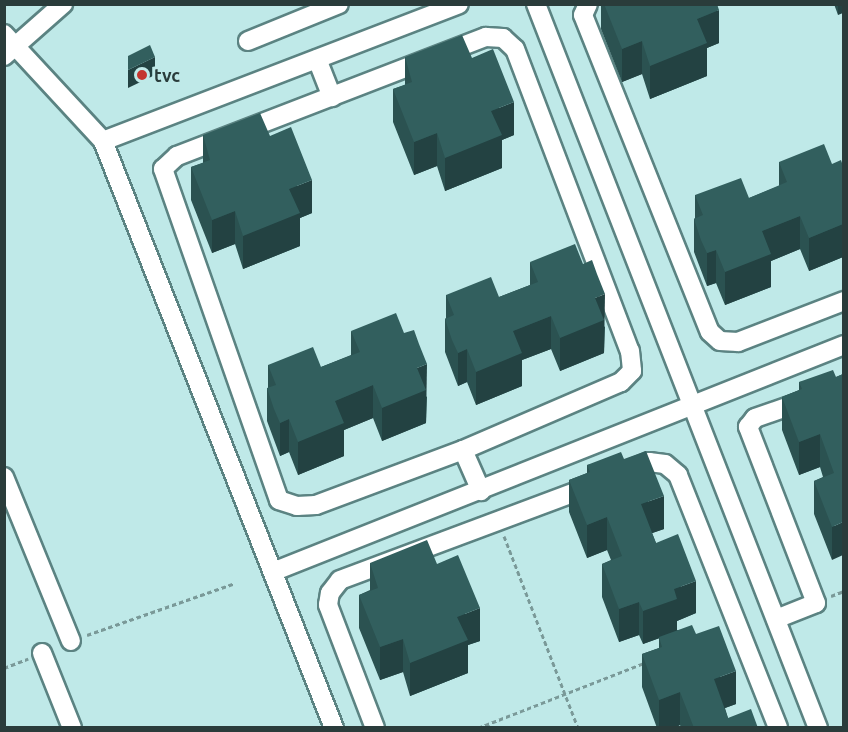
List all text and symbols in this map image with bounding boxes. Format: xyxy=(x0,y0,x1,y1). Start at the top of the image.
place label: tvc xyxy=(154,64,180,86)
marker: tvc xyxy=(135,68,149,82)

